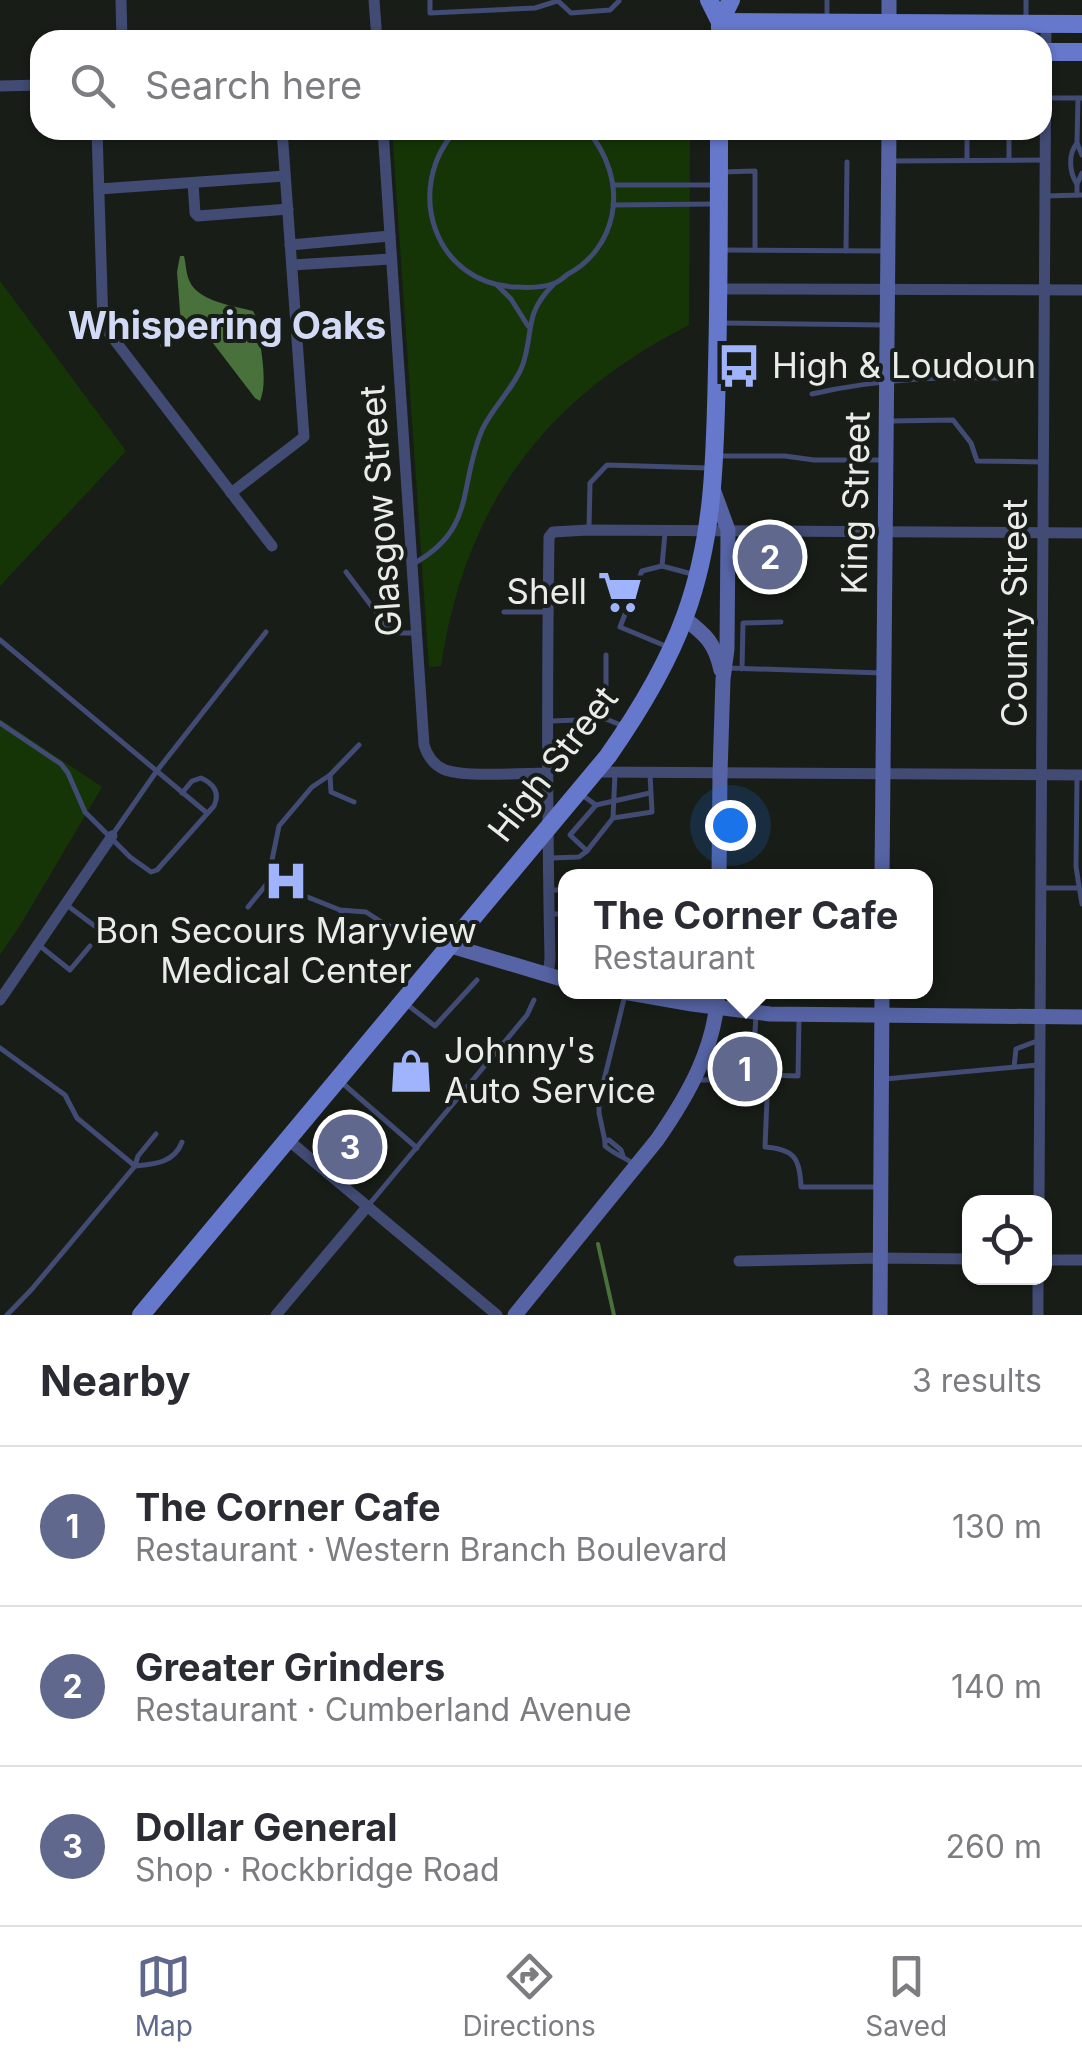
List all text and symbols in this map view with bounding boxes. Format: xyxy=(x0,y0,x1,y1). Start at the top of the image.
search box xyxy=(30,30,1052,140)
icon: search xyxy=(65,58,120,113)
text: Search here xyxy=(145,62,362,108)
district label: Whispering Oaks xyxy=(68,302,386,348)
bus stop icon: High & Loudoun xyxy=(715,342,763,390)
place label: High & Loudoun xyxy=(772,344,1036,386)
street label: Glasgow Street xyxy=(350,384,410,638)
street label: King Street xyxy=(832,411,878,595)
street label: County Street xyxy=(993,499,1035,727)
pin: 2 xyxy=(738,520,802,594)
supermarket icon: Shell xyxy=(596,568,644,616)
place label: Shell xyxy=(506,570,587,612)
street label: High Street xyxy=(479,677,626,849)
your location xyxy=(705,800,756,851)
hospital icon: Bon Secours Maryview Medical Center xyxy=(262,857,310,905)
popup xyxy=(558,869,933,999)
text: The Corner Cafe xyxy=(593,892,898,938)
place label: Bon Secours Maryview Medical Center xyxy=(95,909,477,991)
text: Restaurant xyxy=(593,938,755,977)
place label: Johnny's Auto Service xyxy=(444,1029,656,1111)
pin: 1 xyxy=(712,1032,778,1106)
shop icon: Johnny's Auto Service xyxy=(387,1047,435,1095)
pin: 3 xyxy=(318,1110,382,1184)
map controls xyxy=(962,1195,1052,1285)
button: locate xyxy=(962,1195,1052,1285)
text: Nearby xyxy=(40,1355,191,1406)
text: 3 results xyxy=(912,1361,1042,1400)
text: The Corner Cafe xyxy=(135,1484,441,1530)
text: 1 xyxy=(66,1507,79,1546)
text: 130 m xyxy=(952,1507,1042,1546)
text: Restaurant · Western Branch Boulevard xyxy=(135,1530,727,1569)
text: Greater Grinders xyxy=(135,1644,445,1690)
text: 2 xyxy=(62,1667,83,1706)
text: 140 m xyxy=(951,1667,1042,1706)
text: Restaurant · Cumberland Avenue xyxy=(135,1690,632,1729)
text: Dollar General xyxy=(135,1804,398,1850)
text: 3 xyxy=(62,1827,83,1866)
text: 260 m xyxy=(945,1827,1042,1866)
text: Shop · Rockbridge Road xyxy=(135,1850,500,1889)
tab: Map xyxy=(135,1949,193,2043)
tab: Directions xyxy=(462,1949,596,2043)
tab: Saved xyxy=(865,1949,947,2043)

